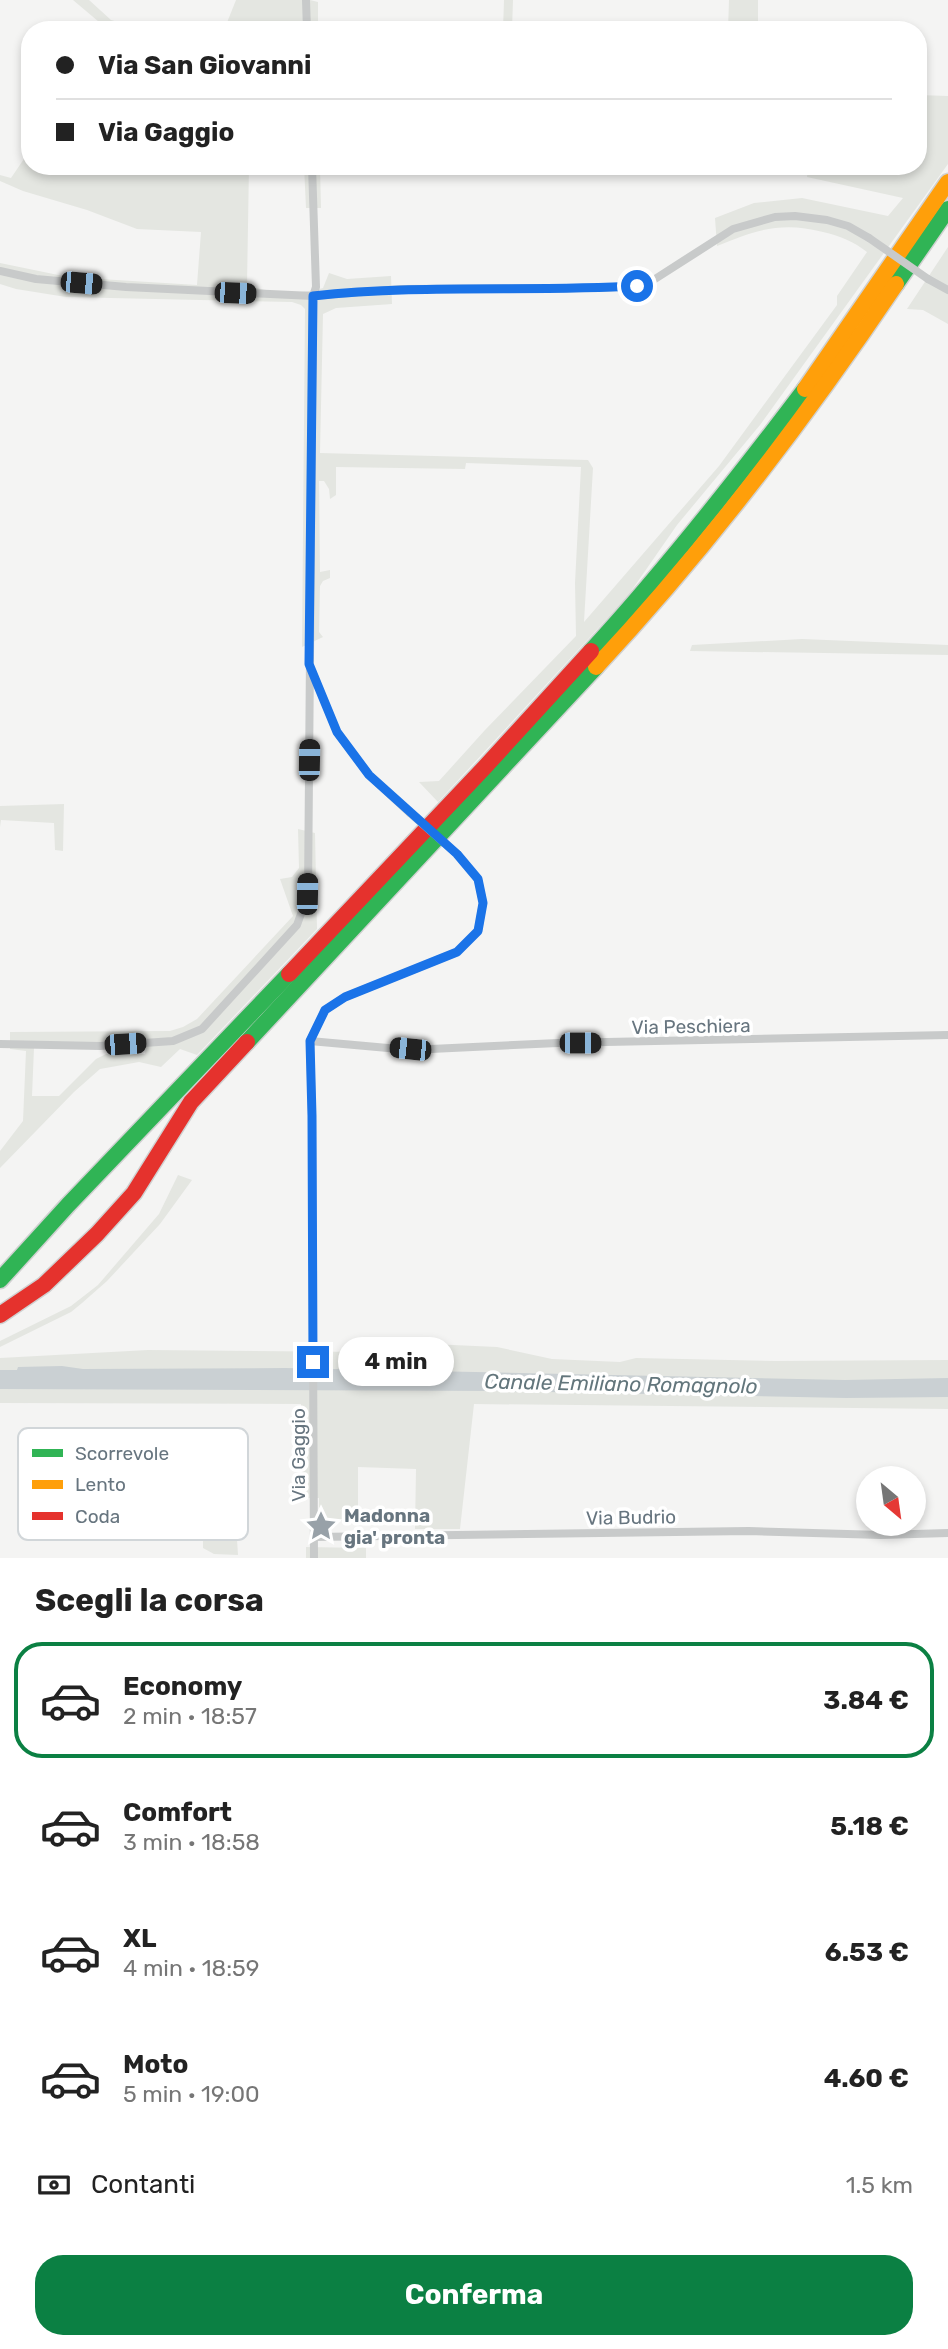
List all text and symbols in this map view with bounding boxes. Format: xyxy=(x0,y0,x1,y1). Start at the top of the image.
text: Via San Giovanni xyxy=(98,50,312,81)
text: Via Gaggio xyxy=(98,117,234,148)
route start xyxy=(621,270,653,302)
car xyxy=(60,271,103,295)
car xyxy=(214,282,257,304)
car xyxy=(299,739,320,781)
car xyxy=(297,873,318,915)
street label: Via Peschiera xyxy=(631,1014,751,1039)
car xyxy=(104,1032,147,1056)
car xyxy=(560,1033,602,1054)
car xyxy=(389,1036,432,1062)
callout: 4 min xyxy=(338,1338,453,1386)
route end xyxy=(297,1346,329,1378)
text: 4 min xyxy=(364,1347,428,1375)
water label: Canale Emiliano Romagnolo xyxy=(484,1369,758,1398)
street label: Via Gaggio xyxy=(287,1408,310,1502)
legend xyxy=(18,1428,248,1540)
text: Scorrevole xyxy=(75,1442,169,1465)
north arrow xyxy=(856,1466,926,1536)
map controls xyxy=(856,1466,926,1536)
text: Lento xyxy=(75,1473,126,1496)
place label: Madonna gia' pronta xyxy=(344,1504,445,1549)
text: Coda xyxy=(75,1505,120,1528)
street label: Via Budrio xyxy=(586,1505,676,1530)
place icon: Madonna gia' pronta xyxy=(304,1509,338,1543)
text: Scegli la corsa xyxy=(35,1581,264,1619)
icon: car xyxy=(39,1669,102,1732)
text: Economy xyxy=(123,1671,242,1702)
text: 3.84 € xyxy=(823,1685,909,1716)
text: 2 min · 18:57 xyxy=(123,1702,257,1730)
icon: car xyxy=(39,1795,102,1858)
text: Comfort xyxy=(123,1797,232,1828)
text: 5.18 € xyxy=(830,1811,909,1842)
text: 3 min · 18:58 xyxy=(123,1828,260,1856)
icon: car xyxy=(39,1921,102,1984)
text: XL xyxy=(123,1923,156,1954)
text: 6.53 € xyxy=(825,1937,909,1968)
text: 4 min · 18:59 xyxy=(123,1954,259,1982)
icon: car xyxy=(39,2047,102,2110)
text: Moto xyxy=(123,2049,188,2080)
text: 4.60 € xyxy=(824,2063,909,2094)
text: 5 min · 19:00 xyxy=(123,2080,260,2108)
icon: cash xyxy=(35,2166,73,2204)
text: Contanti xyxy=(91,2169,195,2200)
text: 1.5 km xyxy=(846,2171,913,2199)
button: Conferma xyxy=(35,2255,913,2335)

